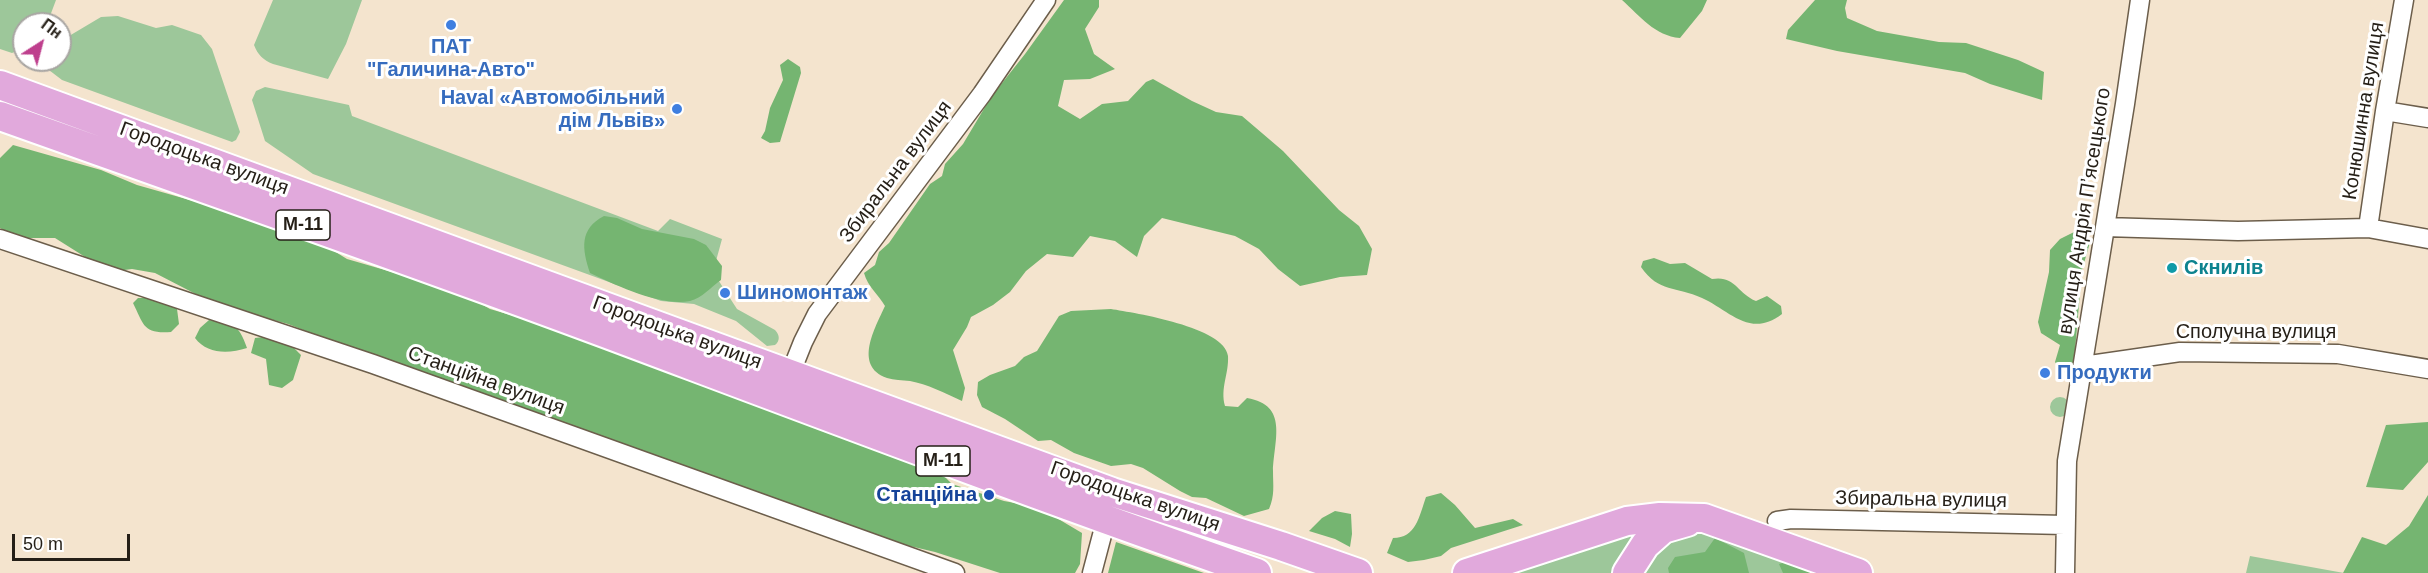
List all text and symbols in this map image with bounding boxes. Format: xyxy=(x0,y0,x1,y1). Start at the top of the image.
north arrow xyxy=(12,12,72,72)
text: Пн xyxy=(38,16,65,42)
marker: ПАТ "Галичина-Авто" xyxy=(444,18,458,32)
street label: Конюшинна вулиця xyxy=(2338,20,2390,202)
place label: ПАТ "Галичина-Авто" xyxy=(367,35,535,82)
place label: Haval «Автомобільний дім Львів» xyxy=(441,86,665,133)
street label: вулиця Андрія Пʼясецького xyxy=(2054,86,2116,336)
street label: Збиральна вулиця xyxy=(835,96,957,248)
marker: Haval «Автомобільний дім Львів» xyxy=(670,102,684,116)
street label: Городоцька вулиця xyxy=(116,117,292,201)
road number: М-11 xyxy=(276,210,330,240)
place label: Скнилів xyxy=(2184,256,2263,280)
marker: Скнилів xyxy=(2165,261,2179,275)
place label: Шиномонтаж xyxy=(737,281,867,305)
marker: Шиномонтаж xyxy=(718,286,732,300)
street label: Городоцька вулиця xyxy=(589,291,765,375)
street label: Сполучна вулиця xyxy=(2176,320,2336,344)
street label: Станційна вулиця xyxy=(404,341,568,421)
place label: Продукти xyxy=(2057,361,2152,385)
marker: Продукти xyxy=(2038,366,2052,380)
road number: М-11 xyxy=(916,446,970,476)
street label: Городоцька вулиця xyxy=(1047,457,1223,537)
place label: Станційна xyxy=(876,483,977,507)
street label: Збиральна вулиця xyxy=(1835,487,2007,513)
marker: Станційна xyxy=(982,488,996,502)
scale bar xyxy=(15,522,134,560)
text: 50 m xyxy=(23,534,63,554)

